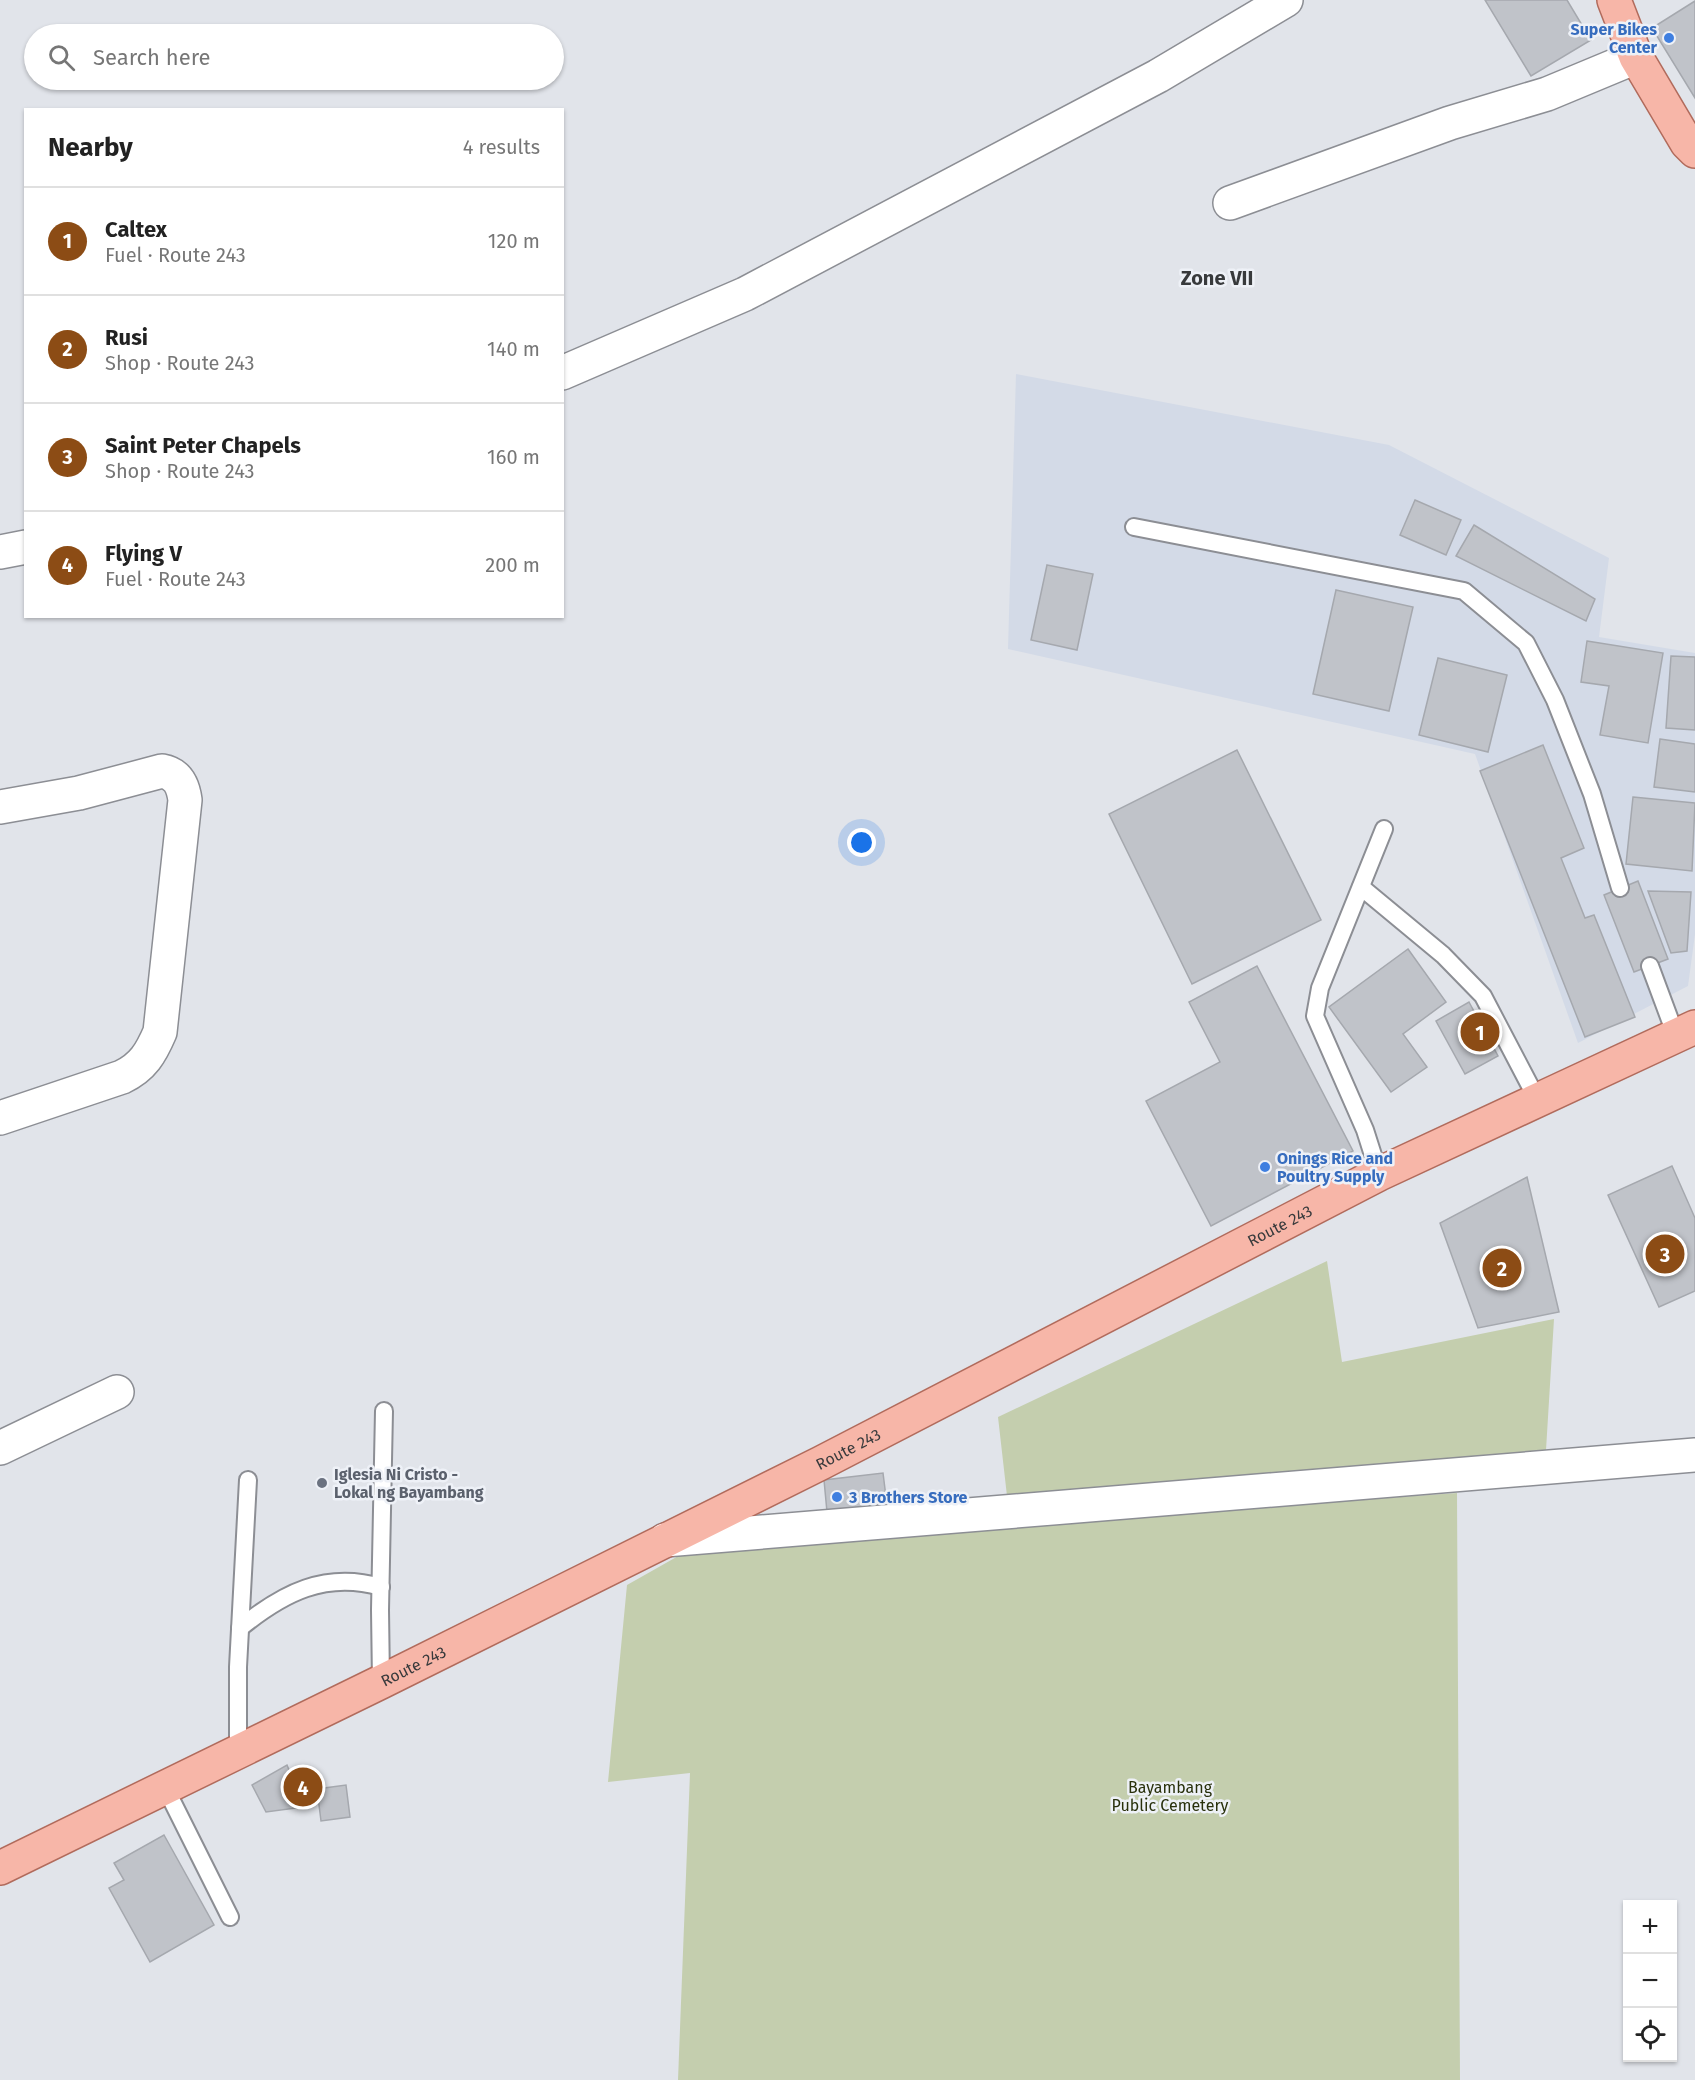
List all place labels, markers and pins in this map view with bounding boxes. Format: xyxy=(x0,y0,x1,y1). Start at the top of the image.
place label: Super Bikes Center xyxy=(1571,20,1658,57)
marker: Super Bikes Center xyxy=(1662,31,1676,45)
pin: 1 xyxy=(1460,1010,1500,1054)
place label: Onings Rice and Poultry Supply xyxy=(1277,1149,1393,1186)
marker: Onings Rice and Poultry Supply xyxy=(1258,1160,1272,1174)
pin: 3 xyxy=(1646,1232,1684,1276)
pin: 2 xyxy=(1482,1246,1522,1290)
place label: Iglesia Ni Cristo - Lokal ng Bayambang xyxy=(334,1465,484,1502)
marker: Iglesia Ni Cristo - Lokal ng Bayambang xyxy=(315,1476,329,1490)
place label: 3 Brothers Store xyxy=(848,1488,968,1507)
marker: 3 Brothers Store xyxy=(830,1490,844,1504)
pin: 4 xyxy=(284,1764,322,1810)

